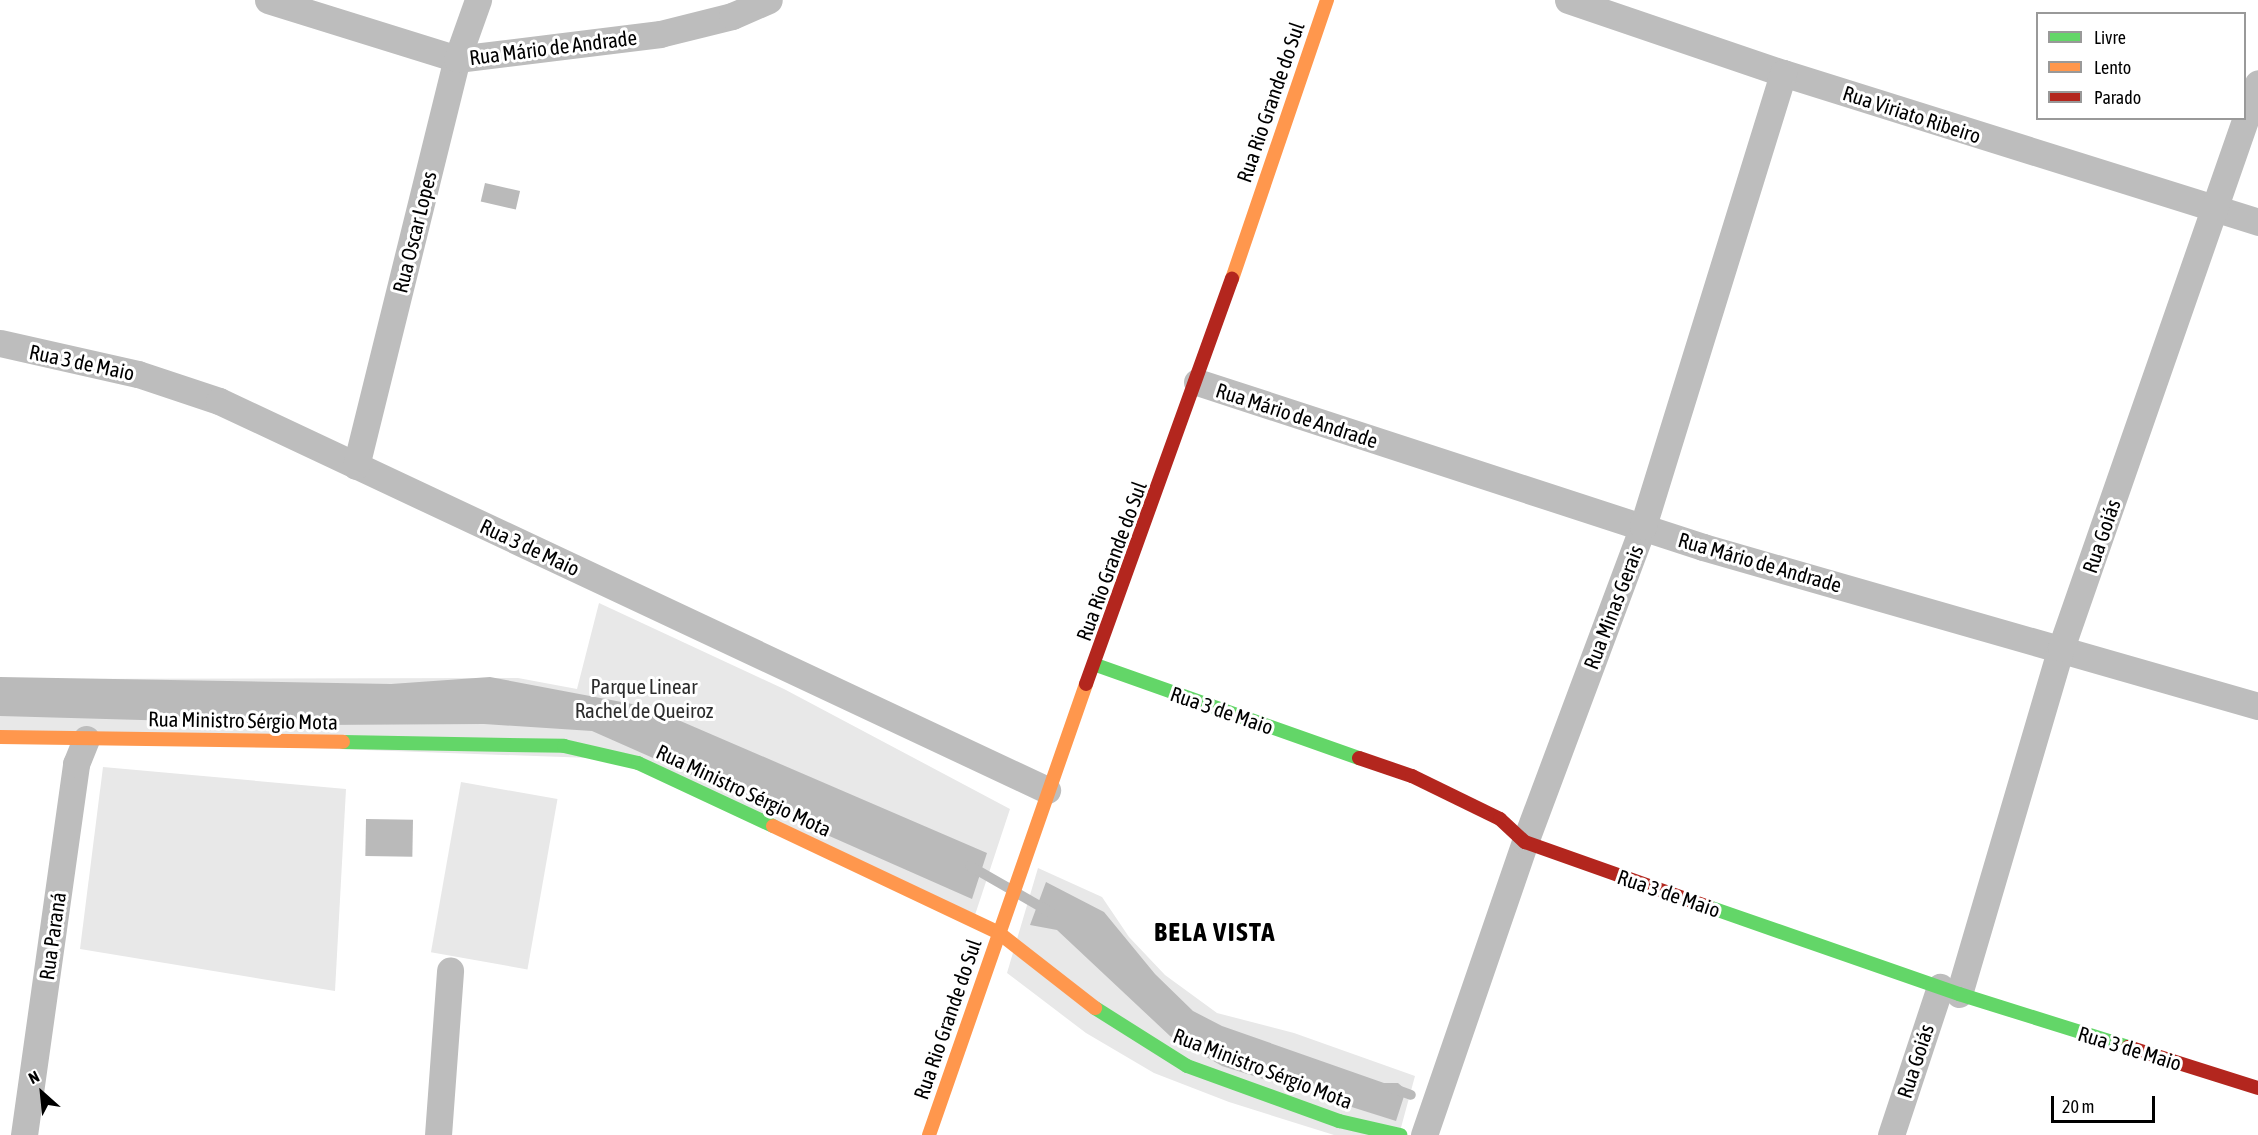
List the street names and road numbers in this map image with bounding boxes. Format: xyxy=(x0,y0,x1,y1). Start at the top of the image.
street label: Rua Rio Grande do Sul xyxy=(1231,19,1309,185)
street label: Rua Mário de Andrade xyxy=(468,24,638,70)
street label: Rua Viriato Ribeiro xyxy=(1840,80,1984,148)
street label: Rua Oscar Lopes xyxy=(387,169,441,295)
street label: Rua 3 de Maio xyxy=(27,339,137,385)
street label: Rua Mário de Andrade xyxy=(1213,377,1381,453)
street label: Rua Rio Grande do Sul xyxy=(1070,478,1152,644)
street label: Rua Goiás xyxy=(2077,496,2125,576)
street label: Rua 3 de Maio xyxy=(476,513,584,581)
street label: Rua Mário de Andrade xyxy=(1675,527,1845,597)
street label: Rua Minas Gerais xyxy=(1578,541,1648,673)
street label: Rua 3 de Maio xyxy=(1167,681,1277,739)
street label: Rua Ministro Sérgio Mota xyxy=(148,706,338,734)
street label: Rua Ministro Sérgio Mota xyxy=(653,738,835,842)
street label: Rua 3 de Maio xyxy=(1614,864,1724,922)
street label: Rua Paraná xyxy=(33,890,71,982)
street label: Rua Rio Grande do Sul xyxy=(908,936,986,1102)
street label: Rua 3 de Maio xyxy=(2075,1020,2185,1076)
street label: Rua Goiás xyxy=(1891,1021,1939,1101)
street label: Rua Ministro Sérgio Mota xyxy=(1170,1022,1356,1114)

